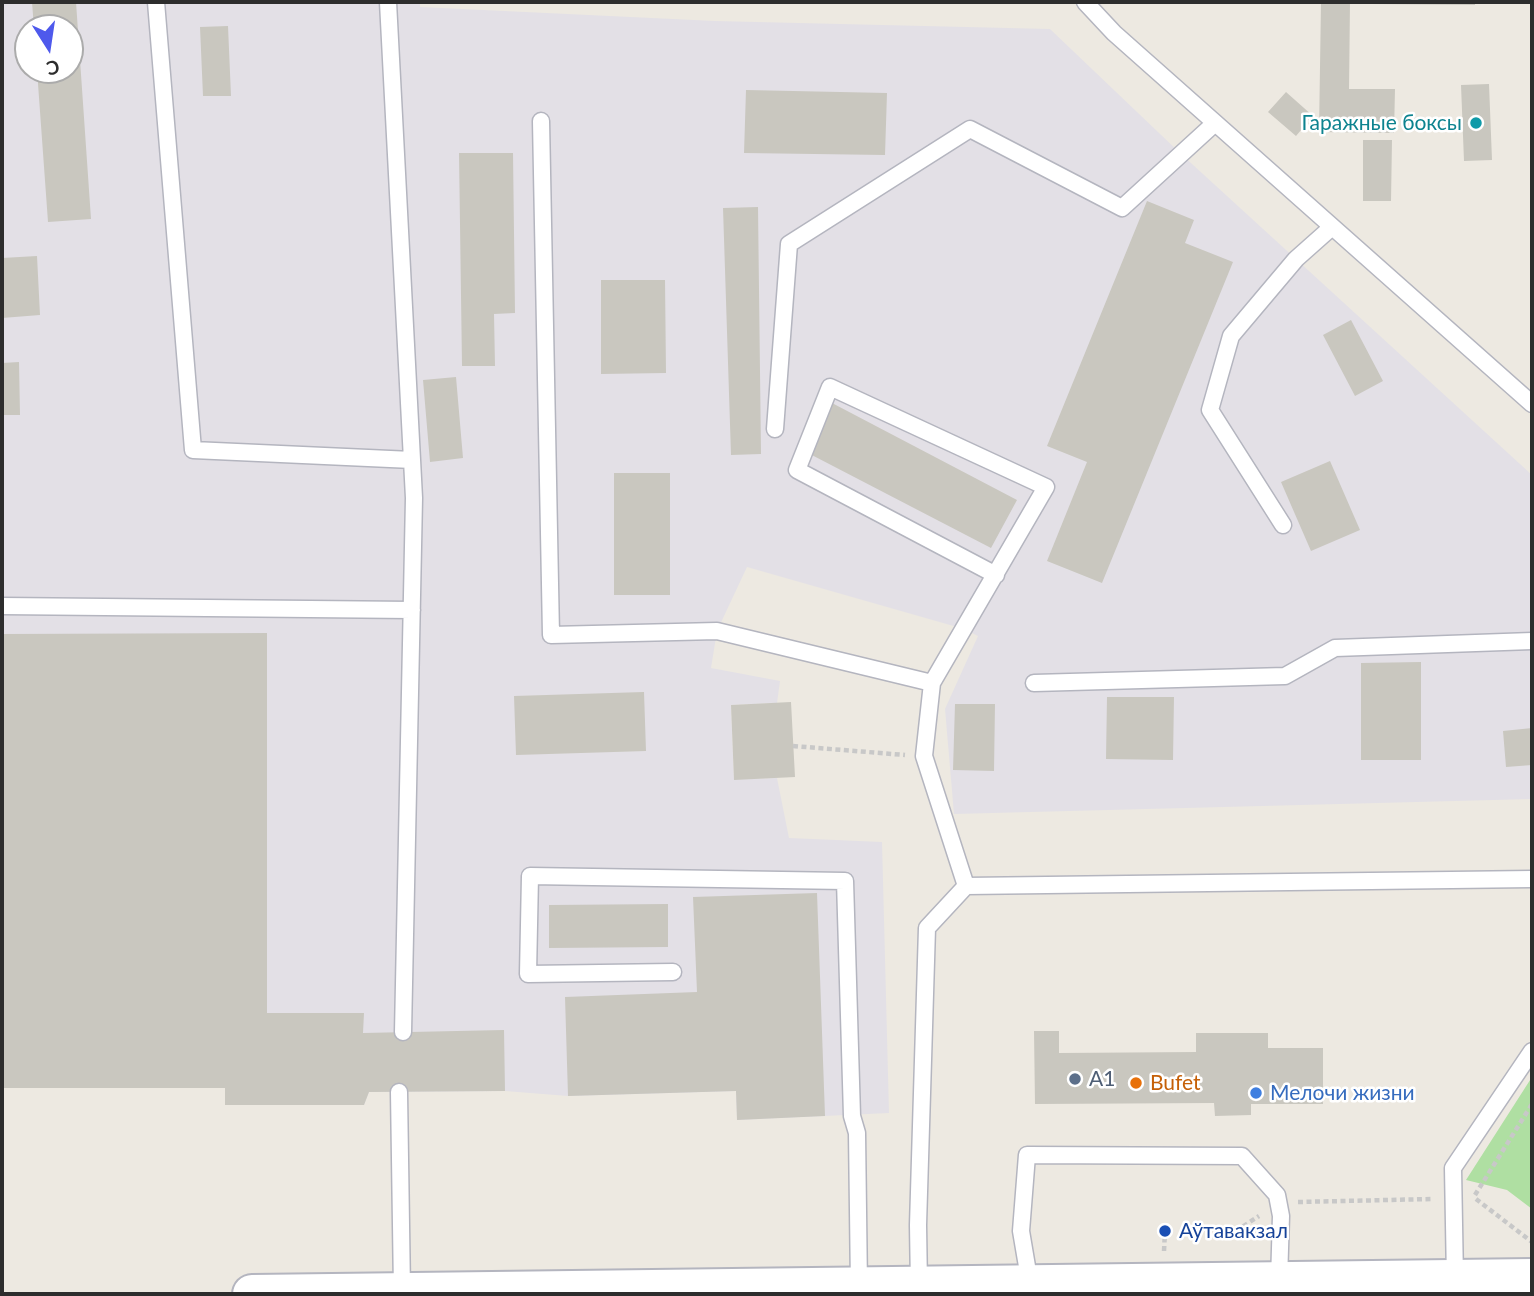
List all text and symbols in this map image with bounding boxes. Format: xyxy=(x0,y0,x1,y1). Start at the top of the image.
north arrow xyxy=(14,14,84,84)
text: С xyxy=(45,56,62,81)
place label: Гаражные боксы xyxy=(1301,110,1462,136)
marker: Гаражные боксы xyxy=(1468,115,1484,131)
place label: A1 xyxy=(1089,1066,1115,1092)
place label: Bufet xyxy=(1150,1070,1201,1096)
marker: A1 xyxy=(1067,1071,1083,1087)
marker: Bufet xyxy=(1128,1075,1144,1091)
place label: Мелочи жизни xyxy=(1270,1080,1415,1106)
marker: Мелочи жизни xyxy=(1248,1085,1264,1101)
place label: Аўтавакзал xyxy=(1179,1218,1288,1244)
marker: Аўтавакзал xyxy=(1157,1223,1173,1239)

